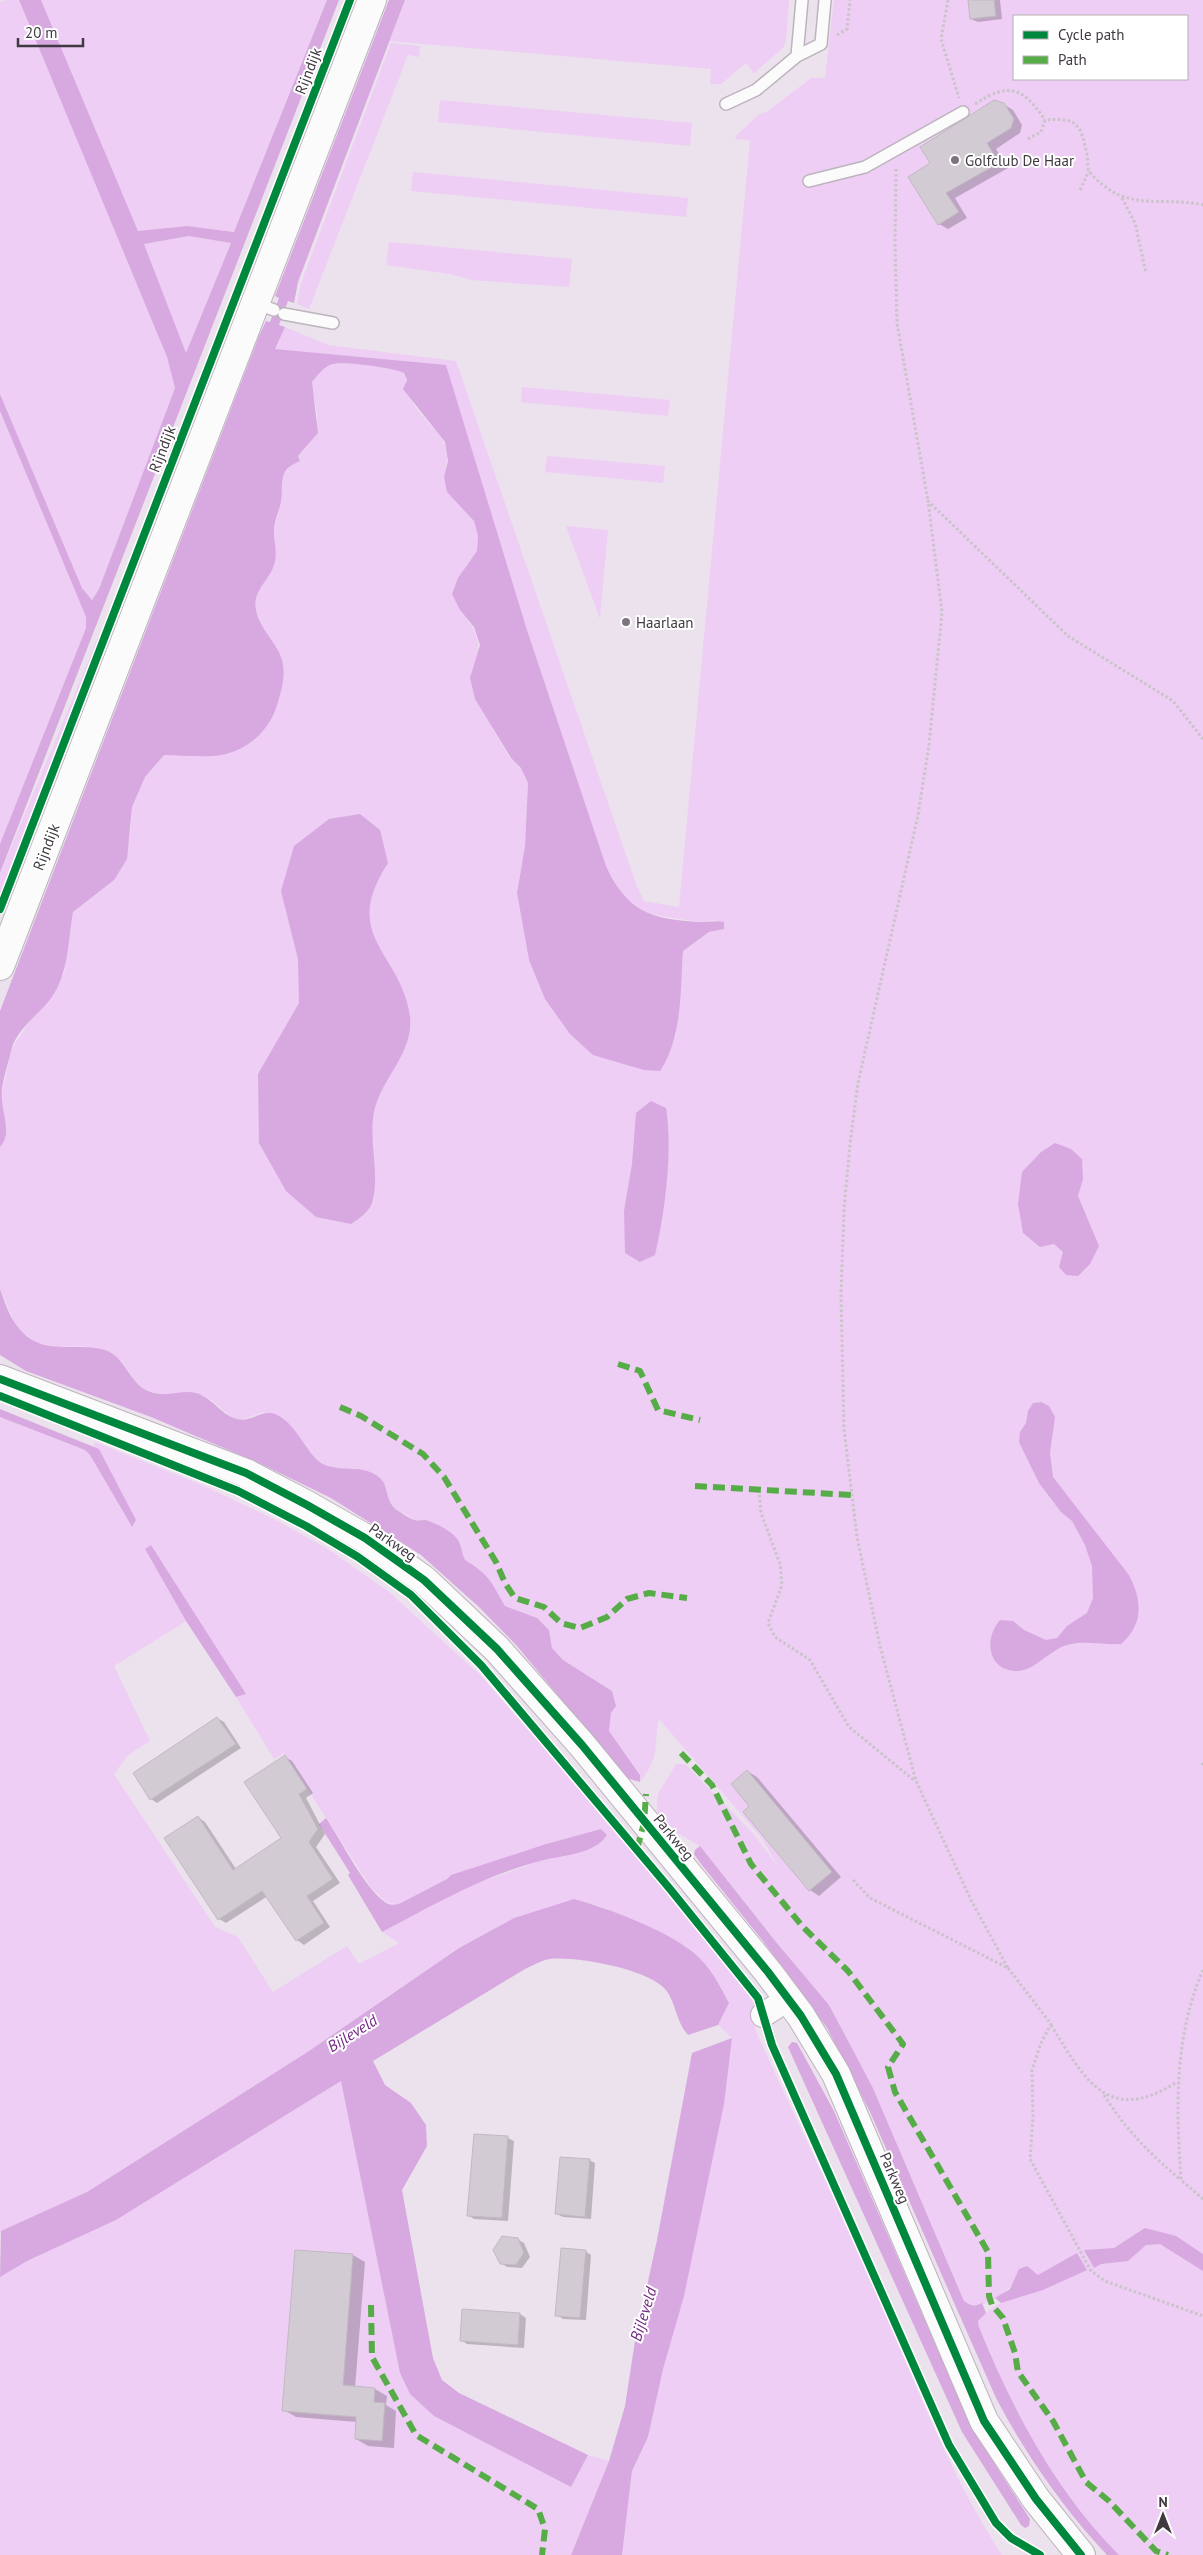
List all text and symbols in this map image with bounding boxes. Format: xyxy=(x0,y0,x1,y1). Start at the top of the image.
scale bar xyxy=(18,15,82,47)
legend xyxy=(1013,15,1188,80)
text: 20 m xyxy=(25,23,58,42)
text: Cycle path xyxy=(1058,25,1124,44)
street label: Rijndijk xyxy=(290,44,326,97)
text: Path xyxy=(1058,50,1087,69)
place label: Golfclub De Haar xyxy=(965,151,1074,170)
marker: Golfclub De Haar xyxy=(949,154,961,166)
street label: Rijndijk xyxy=(144,422,180,475)
place label: Haarlaan xyxy=(636,613,694,632)
marker: Haarlaan xyxy=(620,616,632,628)
street label: Rijndijk xyxy=(28,820,64,873)
street label: Parkweg xyxy=(365,1519,421,1565)
street label: Parkweg xyxy=(650,1810,698,1864)
water label: Bijleveld xyxy=(323,2009,382,2056)
street label: Parkweg xyxy=(876,2149,914,2207)
water label: Bijleveld xyxy=(625,2284,661,2343)
north arrow xyxy=(1138,2490,1188,2540)
text: N xyxy=(1158,2493,1168,2511)

